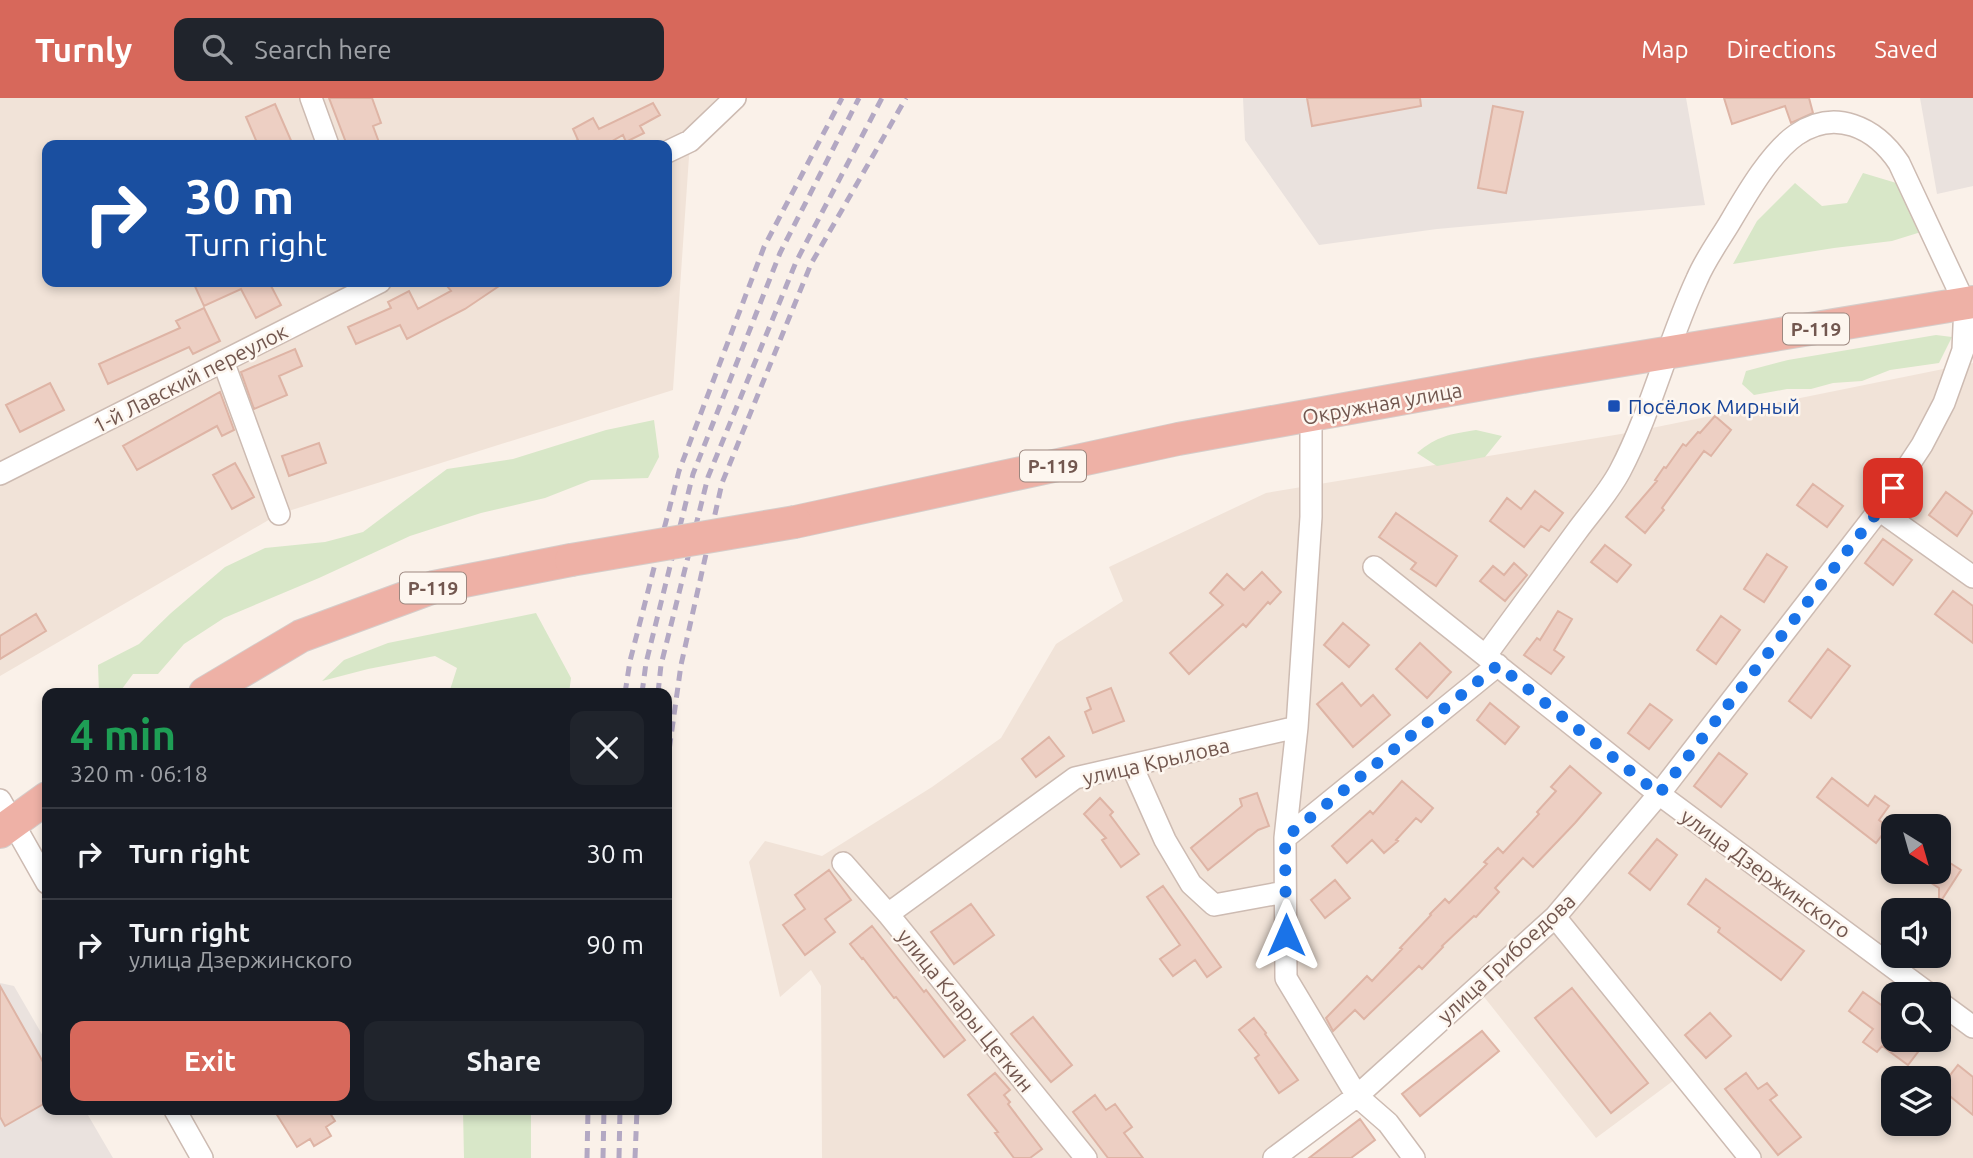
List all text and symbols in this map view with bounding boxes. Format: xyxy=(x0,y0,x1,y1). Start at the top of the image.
search box xyxy=(174,18,664,81)
icon: search xyxy=(198,30,236,68)
text: Turnly xyxy=(35,31,132,68)
text: Search here xyxy=(254,35,392,64)
text: Map xyxy=(1641,36,1688,63)
text: Directions xyxy=(1726,36,1836,63)
text: Saved xyxy=(1874,36,1938,63)
icon: right xyxy=(70,168,161,259)
text: 30 m xyxy=(185,168,294,223)
text: Turn right xyxy=(185,226,327,262)
road number: Р-119 xyxy=(1783,314,1849,344)
street label: 1-й Лавский переулок xyxy=(89,318,291,438)
street label: Окружная улица xyxy=(1300,377,1464,429)
place label: Посёлок Мирный xyxy=(1628,394,1800,418)
marker: Посёлок Мирный xyxy=(1606,398,1622,414)
road number: Р-119 xyxy=(1020,450,1086,482)
pin xyxy=(1863,458,1923,518)
icon: arrive xyxy=(1874,469,1912,507)
road number: Р-119 xyxy=(400,573,466,603)
text: 4 min xyxy=(70,711,176,758)
button: close xyxy=(570,711,644,785)
street label: улица Крылова xyxy=(1080,732,1232,790)
text: 320 m · 06:18 xyxy=(70,761,208,786)
street label: улица Дзержинского xyxy=(1676,803,1856,943)
north arrow xyxy=(1881,814,1951,884)
map controls xyxy=(1881,814,1951,1136)
icon: right xyxy=(70,835,108,873)
text: Turn right xyxy=(129,839,250,868)
text: 30 m xyxy=(586,839,644,868)
street label: улица Грибоедова xyxy=(1432,888,1580,1028)
position arrow xyxy=(1249,898,1323,972)
button: sound xyxy=(1881,898,1951,968)
text: Turn right xyxy=(129,918,250,947)
street label: улица Клары Цеткин xyxy=(893,924,1039,1096)
icon: right xyxy=(70,926,108,964)
text: 90 m xyxy=(586,930,644,959)
text: улица Дзержинского xyxy=(129,947,353,972)
button: search xyxy=(1881,982,1951,1052)
button: Exit xyxy=(70,1021,350,1101)
button: Share xyxy=(364,1021,644,1101)
button: layers xyxy=(1881,1066,1951,1136)

